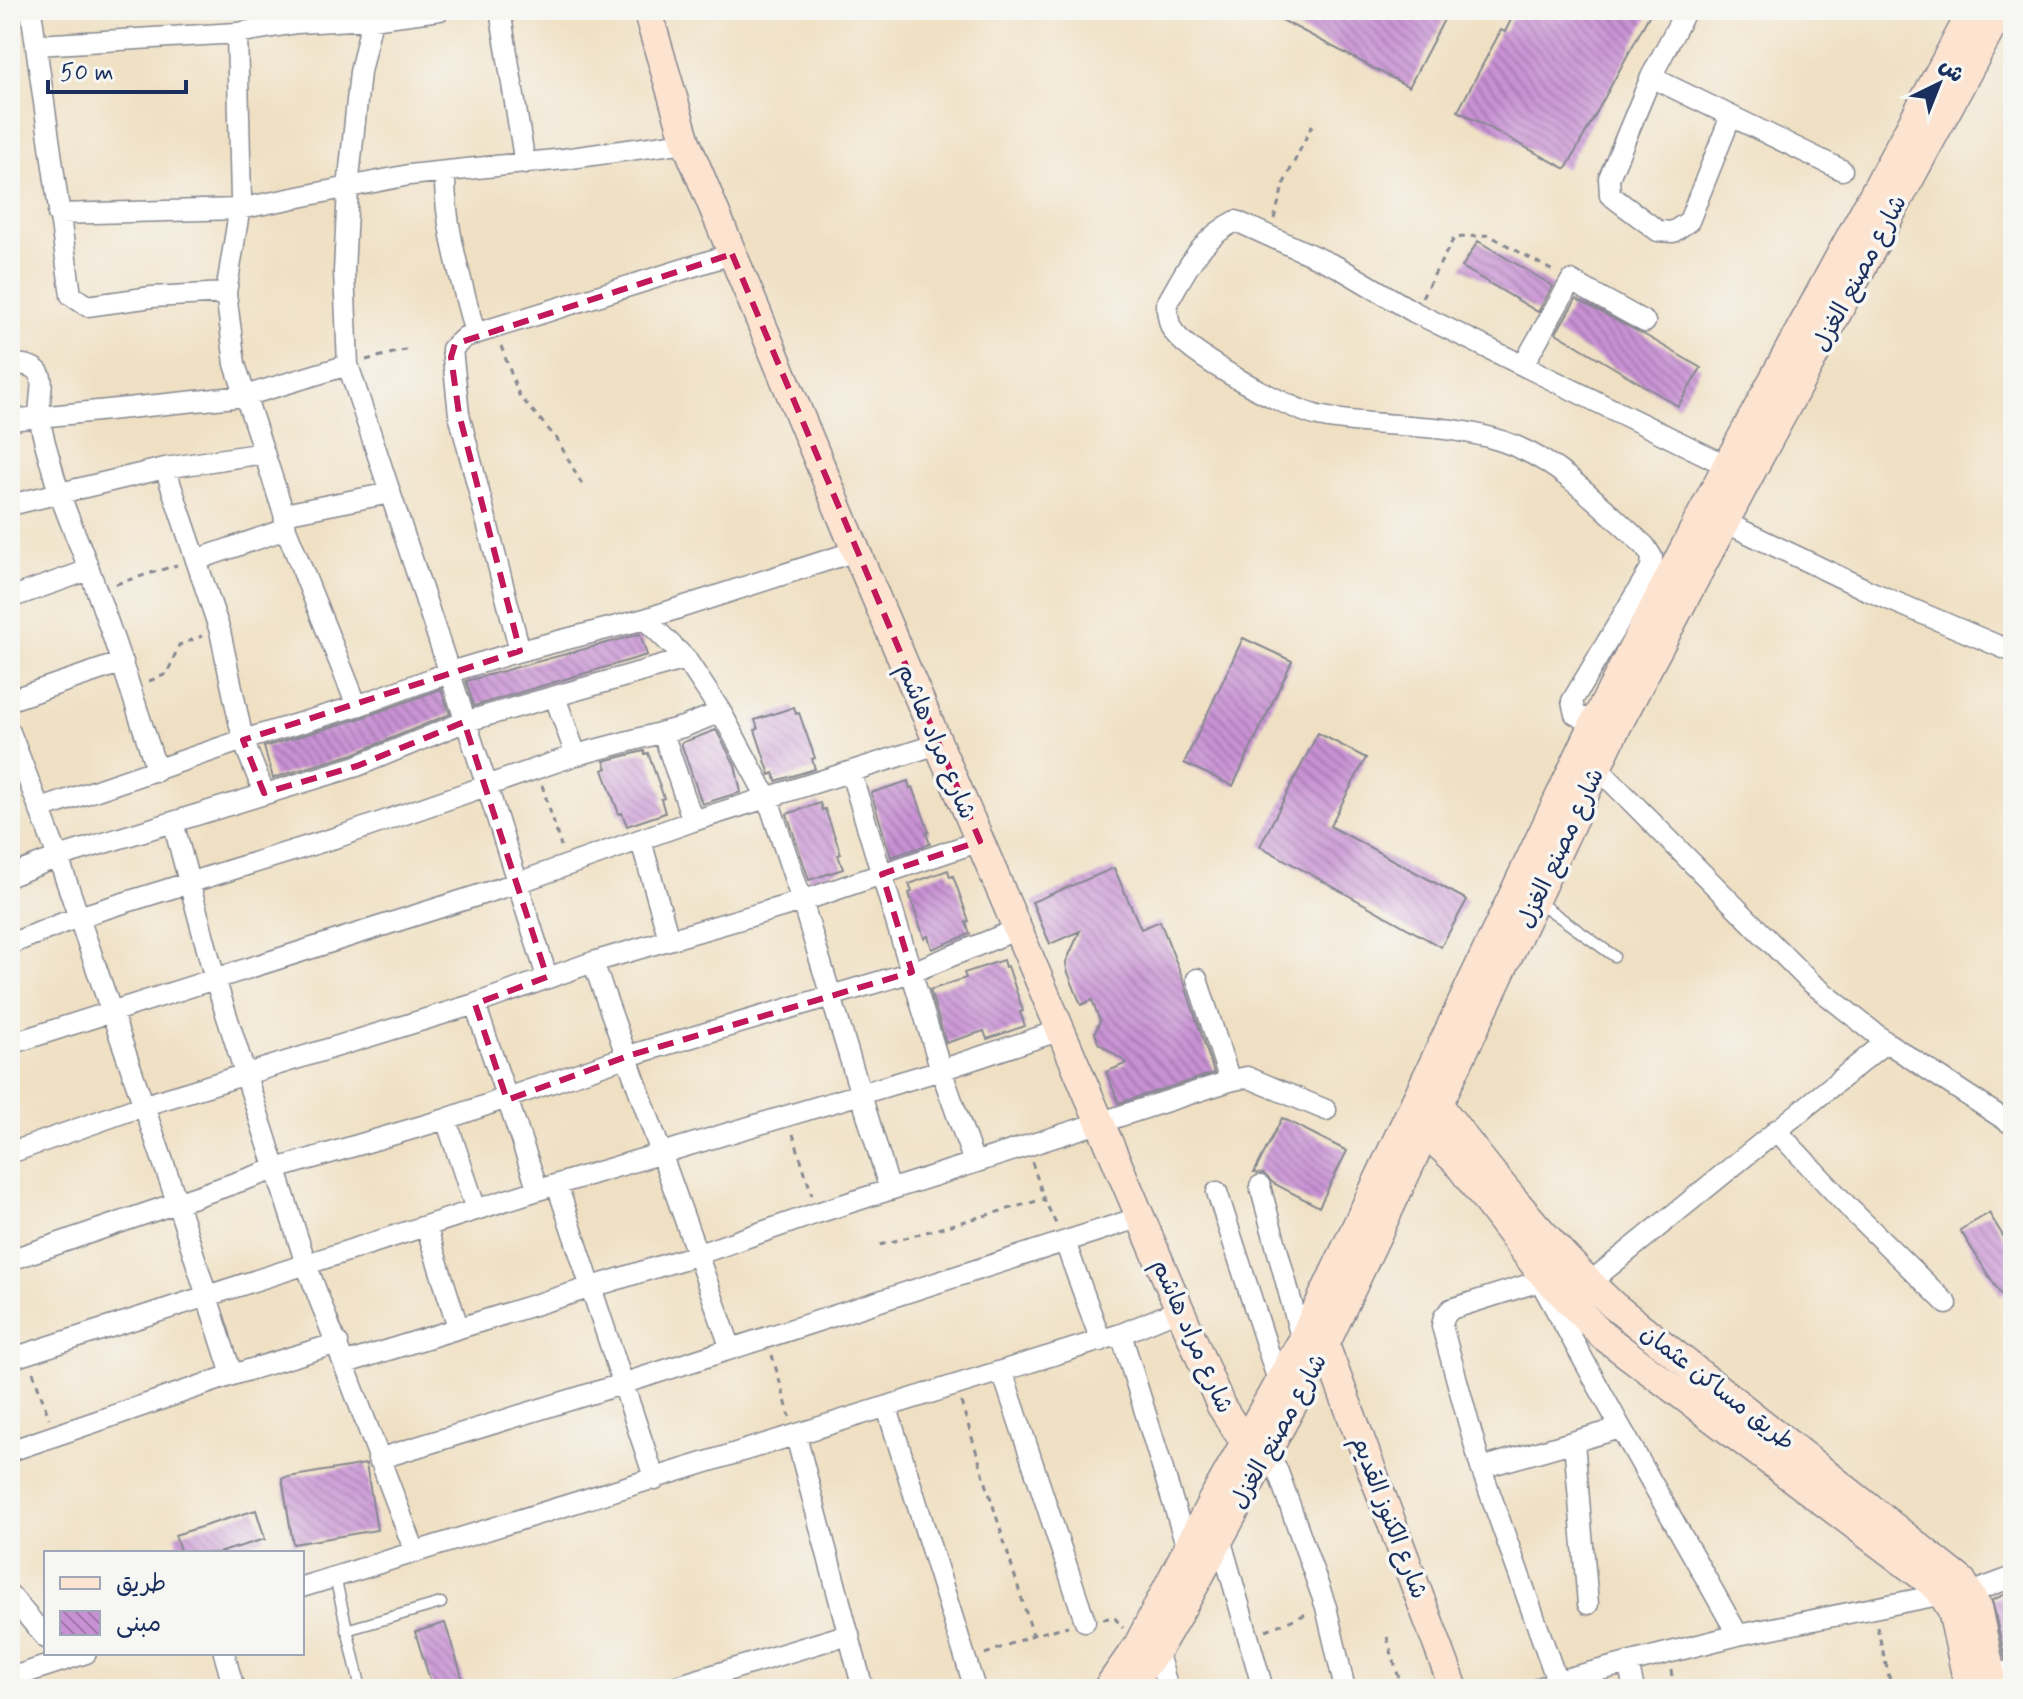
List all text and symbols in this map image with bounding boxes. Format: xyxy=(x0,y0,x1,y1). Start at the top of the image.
scale bar xyxy=(48,44,186,94)
north arrow xyxy=(1899,44,1979,124)
text: ش xyxy=(1933,52,1970,89)
text: 50 m xyxy=(60,58,114,89)
street label: شارع مصنع الغزل xyxy=(1806,190,1915,357)
street label: شارع مراد هاشم xyxy=(888,659,982,824)
street label: شارع مصنع الغزل xyxy=(1511,764,1612,934)
street label: شارع مراد هاشم xyxy=(1143,1254,1240,1419)
street label: طريق مساكن عثمان xyxy=(1634,1318,1801,1458)
street label: شارع مصنع الغزل xyxy=(1224,1349,1335,1515)
street label: شارع الكنوز القديم xyxy=(1342,1432,1434,1604)
legend xyxy=(44,1551,304,1655)
text: طريق xyxy=(116,1569,166,1600)
text: مبنى xyxy=(116,1609,161,1640)

